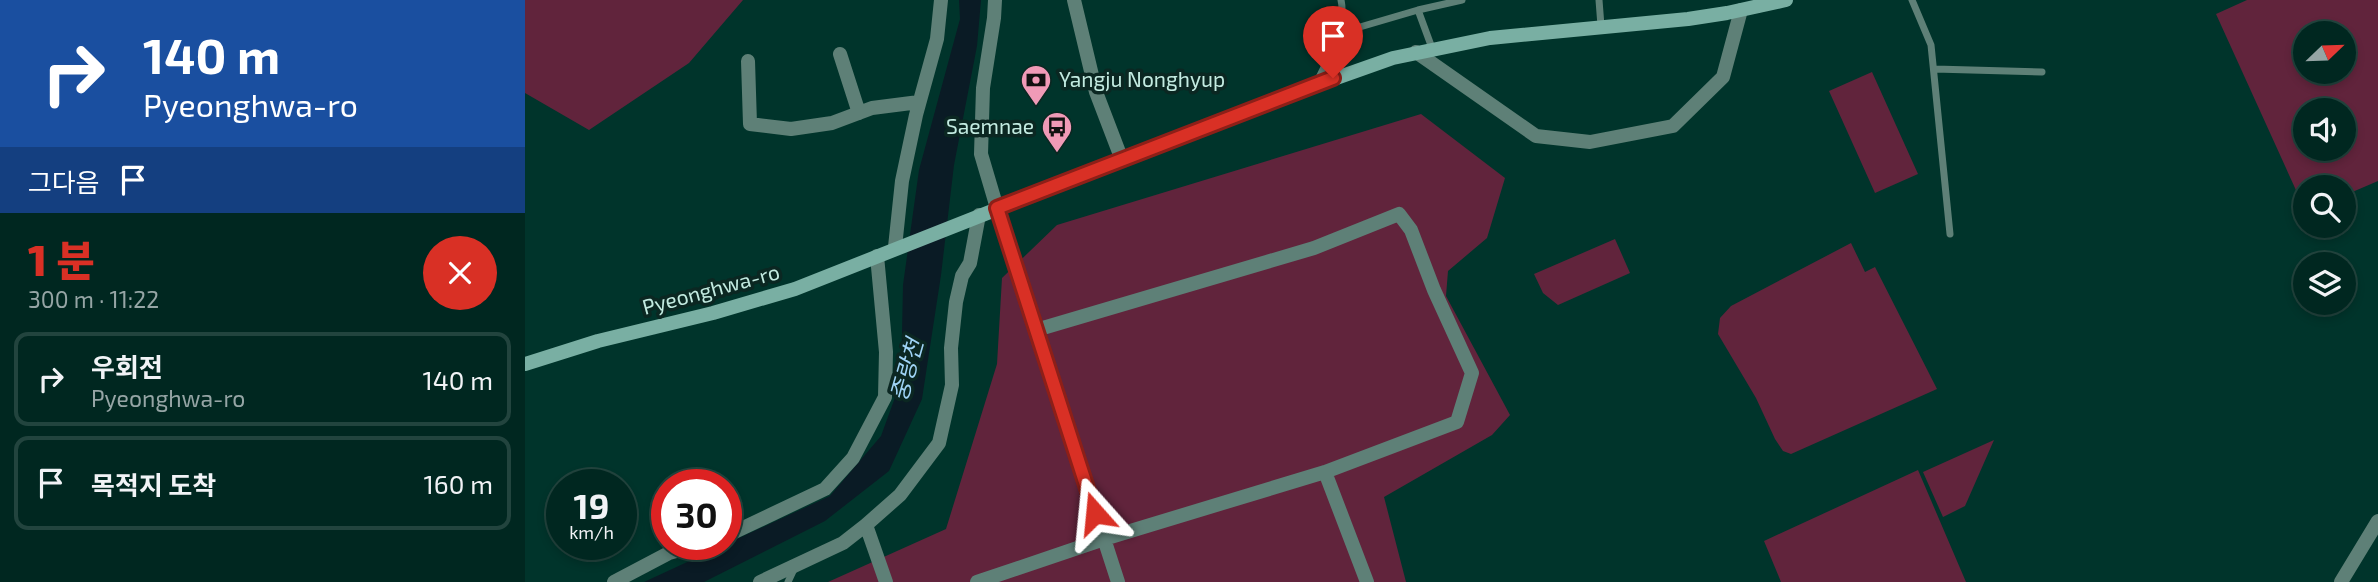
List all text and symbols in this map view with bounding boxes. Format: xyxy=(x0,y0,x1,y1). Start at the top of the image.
pin xyxy=(1303,6,1363,78)
icon: arrive xyxy=(1314,17,1352,55)
north arrow xyxy=(2293,21,2355,84)
map controls xyxy=(2293,21,2356,315)
text: 140 m xyxy=(143,25,280,84)
icon: right xyxy=(28,28,119,119)
bank icon: Yangju Nonghyup xyxy=(1019,63,1053,107)
place label: Yangju Nonghyup xyxy=(1059,66,1225,92)
text: Pyeonghwa-ro xyxy=(143,85,358,123)
button: sound xyxy=(2293,98,2356,161)
bus stop icon: Saemnae xyxy=(1040,110,1074,154)
place label: Saemnae xyxy=(946,113,1034,138)
icon: arrive xyxy=(114,161,152,199)
text: 그다음 xyxy=(28,166,100,197)
button: search xyxy=(2293,175,2356,238)
text: 1 분 xyxy=(28,234,95,284)
button: close xyxy=(423,236,497,310)
button: layers xyxy=(2293,252,2356,315)
street label: Pyeonghwa-ro xyxy=(639,258,782,319)
text: 300 m · 11:22 xyxy=(28,285,159,313)
water label: 중랑천 xyxy=(884,333,929,404)
text: 우회전 xyxy=(91,351,163,382)
icon: right xyxy=(32,360,70,398)
text: 140 m xyxy=(422,364,493,395)
text: Pyeonghwa-ro xyxy=(91,384,245,412)
icon: arrive xyxy=(32,464,70,502)
text: 160 m xyxy=(424,468,493,499)
text: 목적지 도착 xyxy=(91,469,216,500)
speed limit sign: 30 xyxy=(651,469,742,560)
position arrow xyxy=(1058,476,1132,550)
text: 19 xyxy=(574,484,609,526)
text: km/h xyxy=(569,521,614,543)

